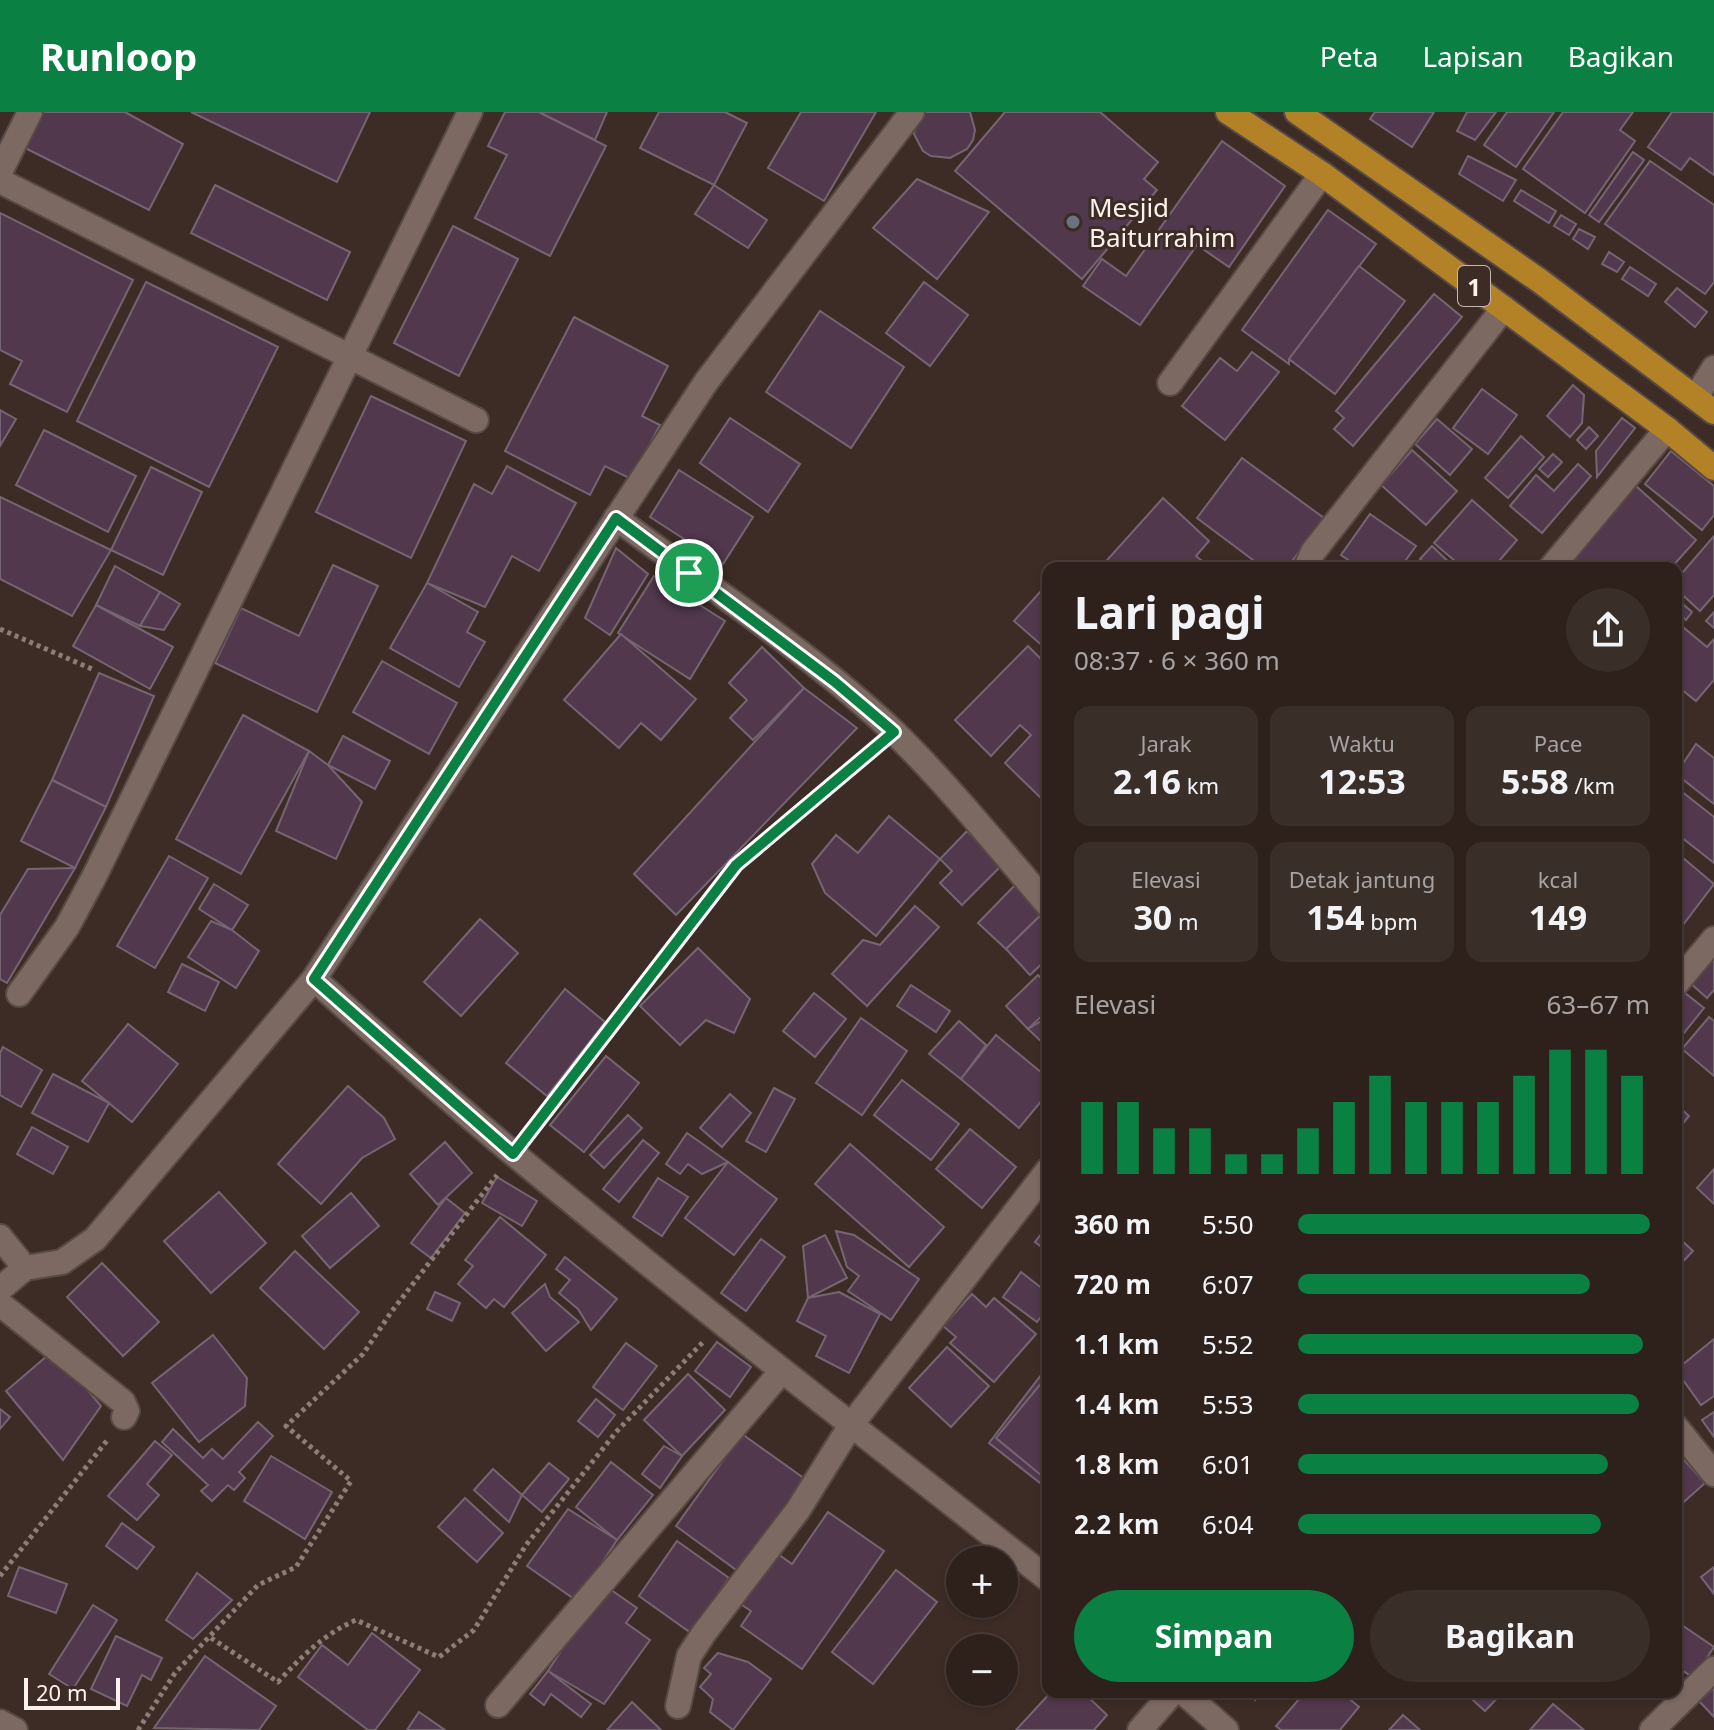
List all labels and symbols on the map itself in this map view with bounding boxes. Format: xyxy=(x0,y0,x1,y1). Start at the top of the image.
place label: Mesjid Baiturrahim xyxy=(1089,189,1235,255)
marker: Mesjid Baiturrahim xyxy=(1064,213,1082,231)
road number: 1 xyxy=(1458,266,1490,306)
pin xyxy=(655,539,723,607)
scale bar xyxy=(24,1674,120,1710)

